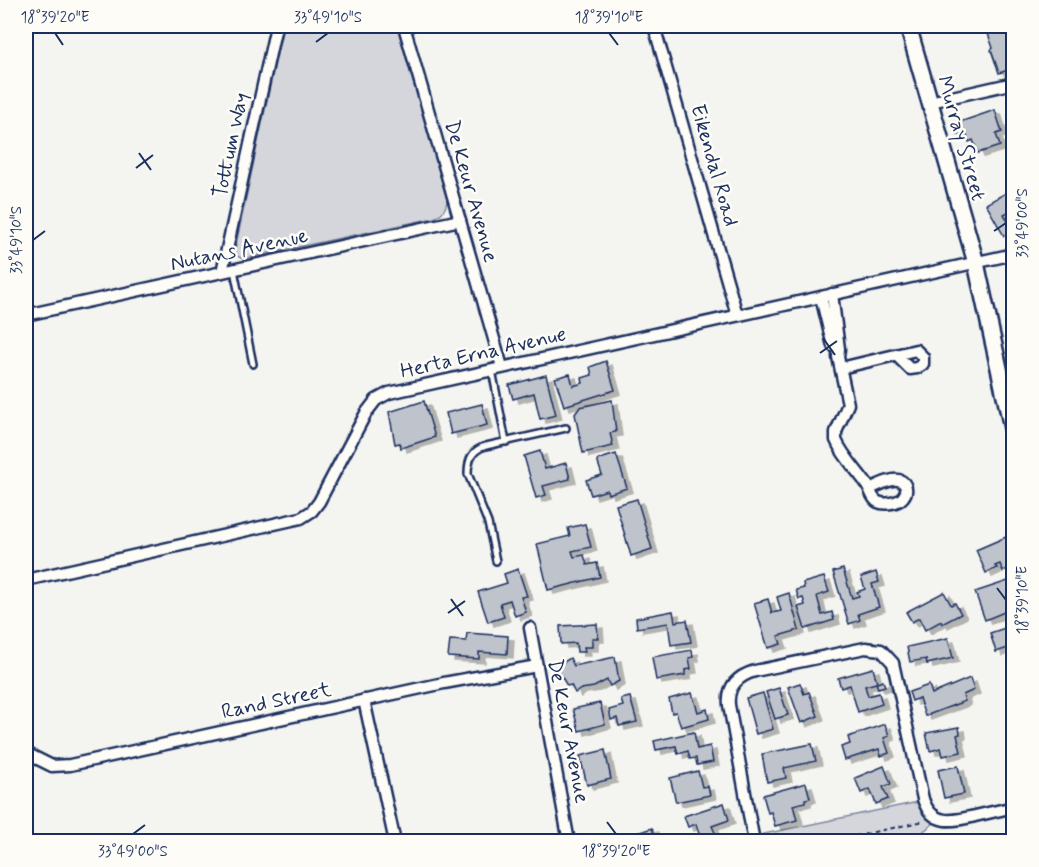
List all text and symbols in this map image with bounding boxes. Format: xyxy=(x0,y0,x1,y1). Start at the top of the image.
text: 18°39'20"E xyxy=(20,8,90,28)
text: 33°49'10"S xyxy=(294,8,362,28)
text: 18°39'10"E xyxy=(575,8,643,28)
street label: Murray Street xyxy=(930,73,992,204)
street label: Tottum Way xyxy=(206,90,256,200)
street label: Eikendal Road xyxy=(683,101,745,230)
street label: De Keur Avenue xyxy=(437,117,505,266)
text: 33°49'00"S xyxy=(1013,188,1033,258)
text: 33°49'10"S xyxy=(7,206,27,274)
street label: Nutans Avenue xyxy=(168,222,311,278)
street label: Herta Erna Avenue xyxy=(397,320,569,386)
text: 18°39'10"E xyxy=(1013,566,1033,634)
street label: De Keur Avenue xyxy=(540,657,596,806)
street label: Rand Street xyxy=(219,676,334,726)
text: 33°49'00"S xyxy=(98,842,168,862)
text: 18°39'20"E xyxy=(581,842,651,862)

